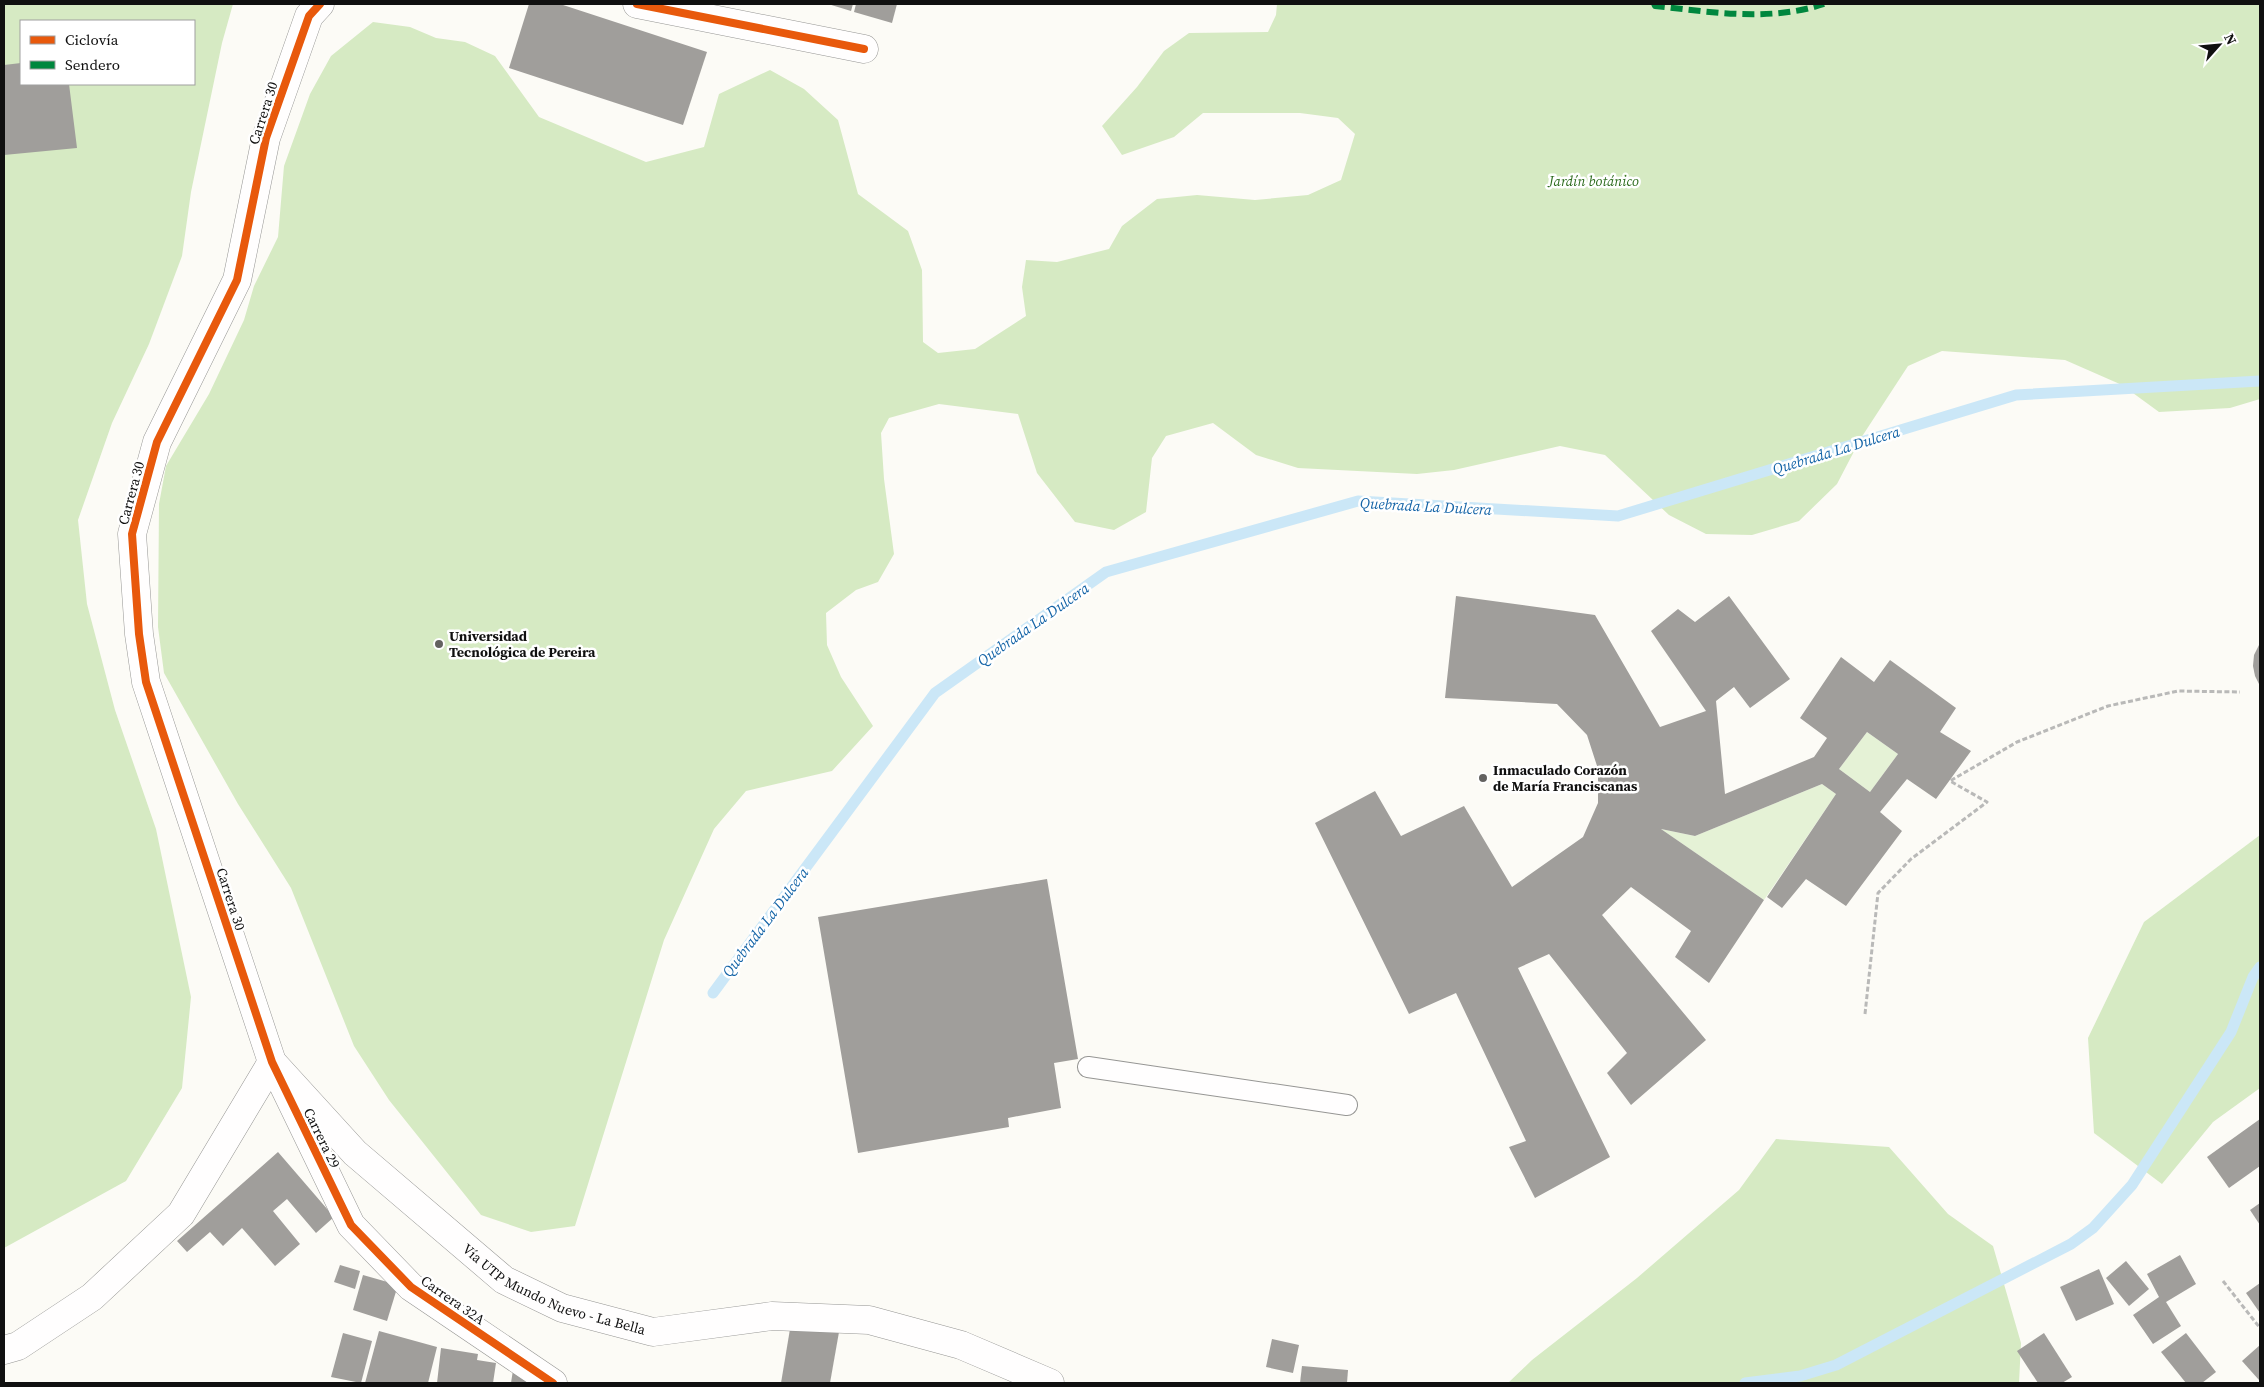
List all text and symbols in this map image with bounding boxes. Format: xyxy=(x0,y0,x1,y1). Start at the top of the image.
legend xyxy=(20,20,195,85)
north arrow xyxy=(2194,20,2244,70)
text: Ciclovía xyxy=(65,29,119,50)
text: N xyxy=(2219,30,2242,48)
text: Sendero xyxy=(65,54,120,75)
street label: Carrera 30 xyxy=(243,79,283,147)
park label: Jardín botánico xyxy=(1547,171,1639,191)
water label: Quebrada La Dulcera xyxy=(1770,421,1902,479)
street label: Carrera 30 xyxy=(113,459,149,527)
water label: Quebrada La Dulcera xyxy=(1359,492,1493,520)
water label: Quebrada La Dulcera xyxy=(973,577,1093,670)
place label: Universidad Tecnológica de Pereira xyxy=(449,626,596,662)
marker: Universidad Tecnológica de Pereira xyxy=(433,638,445,650)
place label: Inmaculado Corazón de María Franciscanas xyxy=(1493,760,1638,796)
marker: Inmaculado Corazón de María Franciscanas xyxy=(1477,772,1489,784)
water label: Quebrada La Dulcera xyxy=(717,863,813,981)
street label: Carrera 30 xyxy=(211,865,251,933)
street label: Carrera 29 xyxy=(299,1104,345,1172)
street label: Vía UTP Mundo Nuevo - La Bella xyxy=(458,1239,648,1340)
street label: Carrera 32A xyxy=(417,1271,490,1330)

